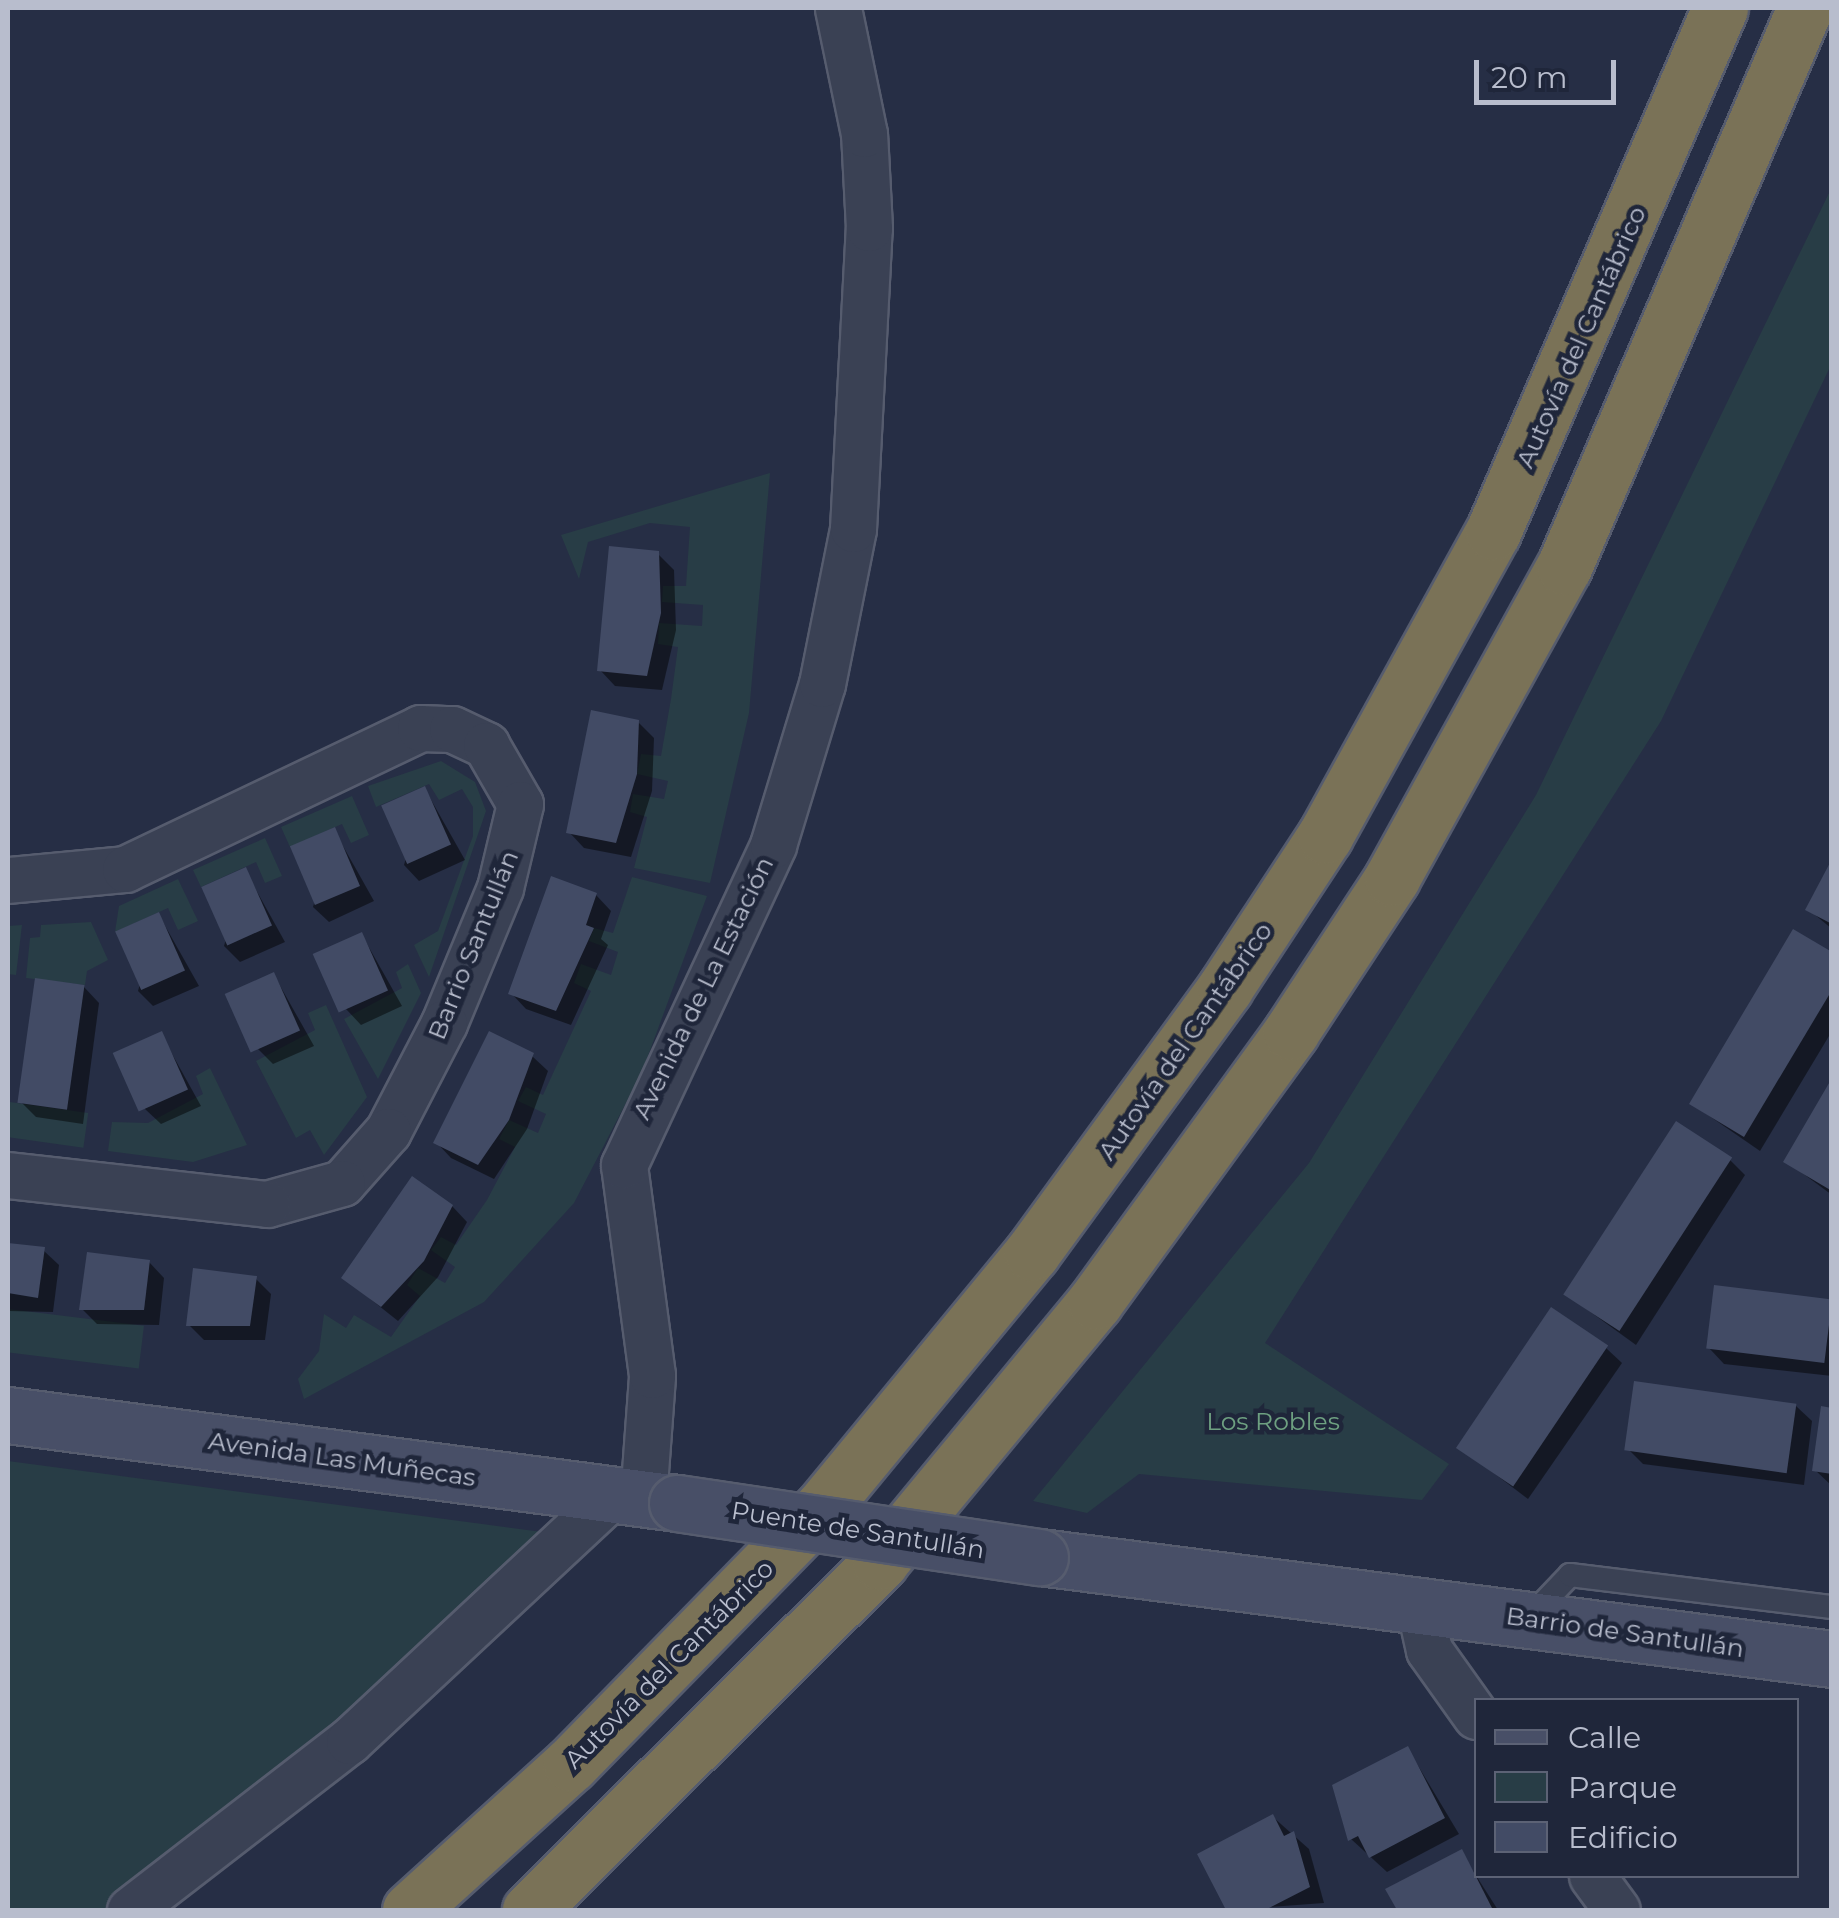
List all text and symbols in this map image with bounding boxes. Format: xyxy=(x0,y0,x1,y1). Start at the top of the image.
scale bar xyxy=(1479,40,1622,102)
text: 20 m xyxy=(1491,59,1568,96)
street label: Autovía del Cantábrico xyxy=(1510,202,1652,472)
street label: Barrio Santullán xyxy=(421,846,525,1044)
street label: Avenida de La Estación xyxy=(626,852,780,1124)
street label: Autovía del Cantábrico xyxy=(1092,916,1278,1166)
park label: Los Robles xyxy=(1206,1406,1340,1436)
street label: Avenida Las Muñecas xyxy=(207,1425,477,1493)
street label: Puente de Santullán xyxy=(729,1495,987,1565)
street label: Autovía del Cantábrico xyxy=(558,1553,780,1775)
street label: Barrio de Santullán xyxy=(1504,1600,1746,1664)
legend xyxy=(1474,1698,1799,1878)
text: Calle xyxy=(1568,1719,1641,1756)
text: Parque xyxy=(1568,1769,1677,1806)
text: Edificio xyxy=(1568,1819,1678,1856)

